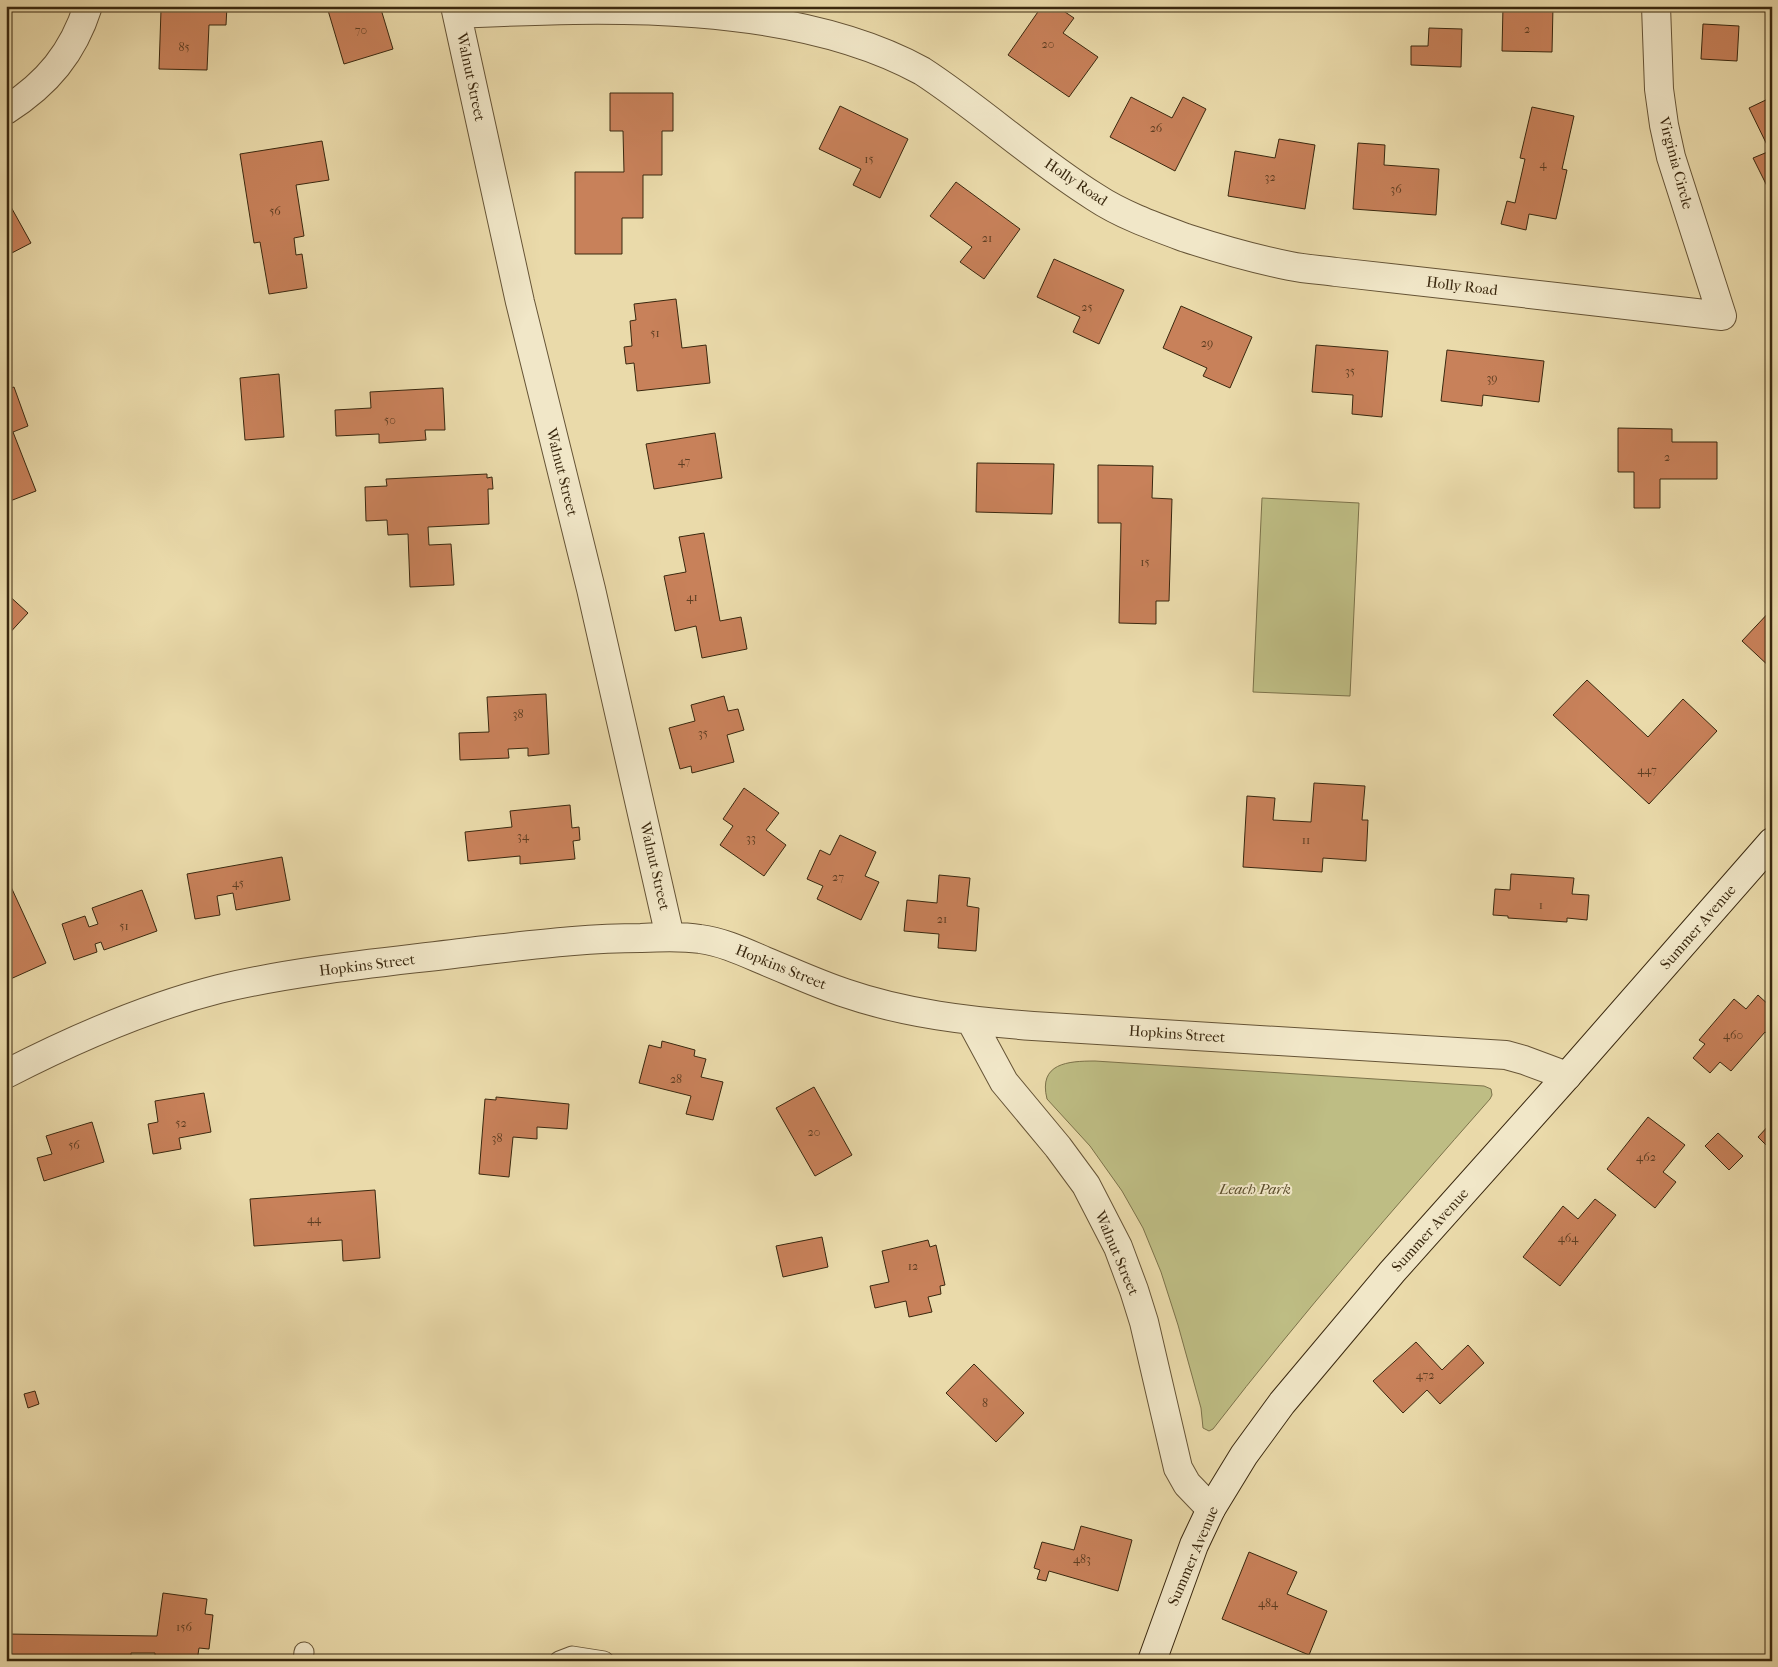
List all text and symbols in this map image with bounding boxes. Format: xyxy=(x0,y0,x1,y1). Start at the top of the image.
house number: 2 xyxy=(1524,22,1530,36)
house number: 70 xyxy=(355,23,367,37)
street label: Walnut Street xyxy=(453,30,489,123)
house number: 20 xyxy=(1042,37,1054,51)
house number: 85 xyxy=(178,40,190,54)
street label: Virginia Circle xyxy=(1655,114,1697,212)
house number: 26 xyxy=(1150,121,1163,135)
house number: 15 xyxy=(864,152,874,166)
street label: Holly Road xyxy=(1041,154,1111,210)
house number: 4 xyxy=(1539,157,1547,171)
house number: 32 xyxy=(1264,170,1276,184)
house number: 36 xyxy=(1390,182,1402,196)
house number: 56 xyxy=(269,204,281,218)
house number: 21 xyxy=(982,231,992,245)
street label: Holly Road xyxy=(1425,273,1500,299)
house number: 25 xyxy=(1081,300,1093,314)
house number: 51 xyxy=(650,326,660,340)
house number: 29 xyxy=(1201,336,1213,350)
house number: 35 xyxy=(1345,364,1355,378)
house number: 39 xyxy=(1486,371,1498,385)
house number: 50 xyxy=(384,413,396,427)
street label: Walnut Street xyxy=(542,425,582,518)
house number: 2 xyxy=(1664,450,1670,464)
house number: 47 xyxy=(678,454,690,468)
house number: 15 xyxy=(1140,555,1150,569)
house number: 41 xyxy=(686,590,698,604)
house number: 38 xyxy=(513,707,523,721)
house number: 35 xyxy=(698,726,708,740)
house number: 447 xyxy=(1637,763,1657,777)
street label: Walnut Street xyxy=(636,819,674,912)
house number: 34 xyxy=(517,829,530,843)
house number: 33 xyxy=(746,831,756,845)
house number: 11 xyxy=(1302,833,1310,847)
house number: 27 xyxy=(832,870,844,884)
house number: 45 xyxy=(232,876,244,890)
street label: Summer Avenue xyxy=(1656,880,1740,973)
house number: 1 xyxy=(1539,898,1543,912)
house number: 21 xyxy=(937,912,947,926)
house number: 51 xyxy=(119,919,129,933)
street label: Hopkins Street xyxy=(733,941,830,994)
street label: Hopkins Street xyxy=(318,950,417,980)
street label: Hopkins Street xyxy=(1128,1022,1226,1046)
house number: 460 xyxy=(1723,1028,1743,1042)
house number: 28 xyxy=(670,1072,682,1086)
house number: 52 xyxy=(175,1116,187,1130)
house number: 20 xyxy=(808,1125,820,1139)
house number: 38 xyxy=(492,1131,502,1145)
house number: 56 xyxy=(68,1138,80,1152)
house number: 462 xyxy=(1636,1150,1656,1164)
park label: Leach Park xyxy=(1218,1180,1291,1198)
street label: Summer Avenue xyxy=(1388,1184,1473,1276)
street label: Walnut Street xyxy=(1091,1207,1143,1298)
house number: 44 xyxy=(307,1212,322,1226)
house number: 464 xyxy=(1558,1231,1579,1245)
house number: 12 xyxy=(908,1259,918,1273)
house number: 472 xyxy=(1416,1368,1434,1382)
house number: 8 xyxy=(982,1396,988,1410)
street label: Summer Avenue xyxy=(1164,1503,1222,1609)
house number: 483 xyxy=(1073,1552,1091,1566)
house number: 484 xyxy=(1258,1596,1279,1610)
house number: 156 xyxy=(176,1620,192,1634)

